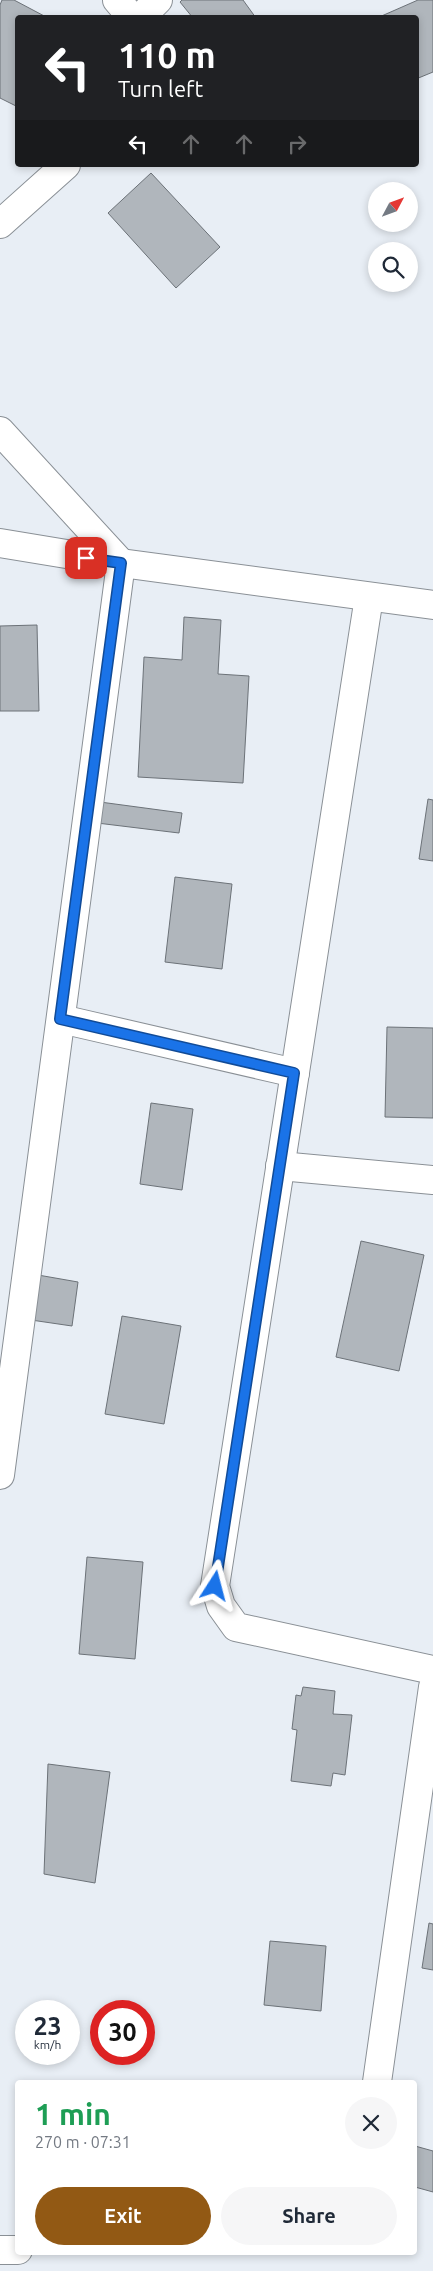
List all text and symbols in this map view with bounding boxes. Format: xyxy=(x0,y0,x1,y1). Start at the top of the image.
icon: left xyxy=(35,35,100,100)
text: 110 m xyxy=(118,35,216,75)
text: Turn left xyxy=(118,76,203,101)
icon: left xyxy=(124,130,152,158)
icon: ahead xyxy=(177,130,205,158)
icon: ahead xyxy=(230,130,258,158)
icon: right xyxy=(283,130,311,158)
north arrow xyxy=(368,182,418,232)
map controls xyxy=(368,182,418,292)
button: search xyxy=(368,242,418,292)
pin xyxy=(65,537,107,579)
icon: arrive xyxy=(72,544,100,572)
position arrow xyxy=(188,1559,240,1611)
speed limit sign: 30 xyxy=(90,2000,155,2065)
text: 23 xyxy=(33,2012,62,2040)
text: km/h xyxy=(34,2038,61,2051)
text: 1 min xyxy=(35,2097,111,2131)
button: close xyxy=(345,2097,397,2149)
text: 270 m · 07:31 xyxy=(35,2133,131,2151)
button: Exit xyxy=(35,2187,211,2245)
button: Share xyxy=(221,2187,397,2245)

